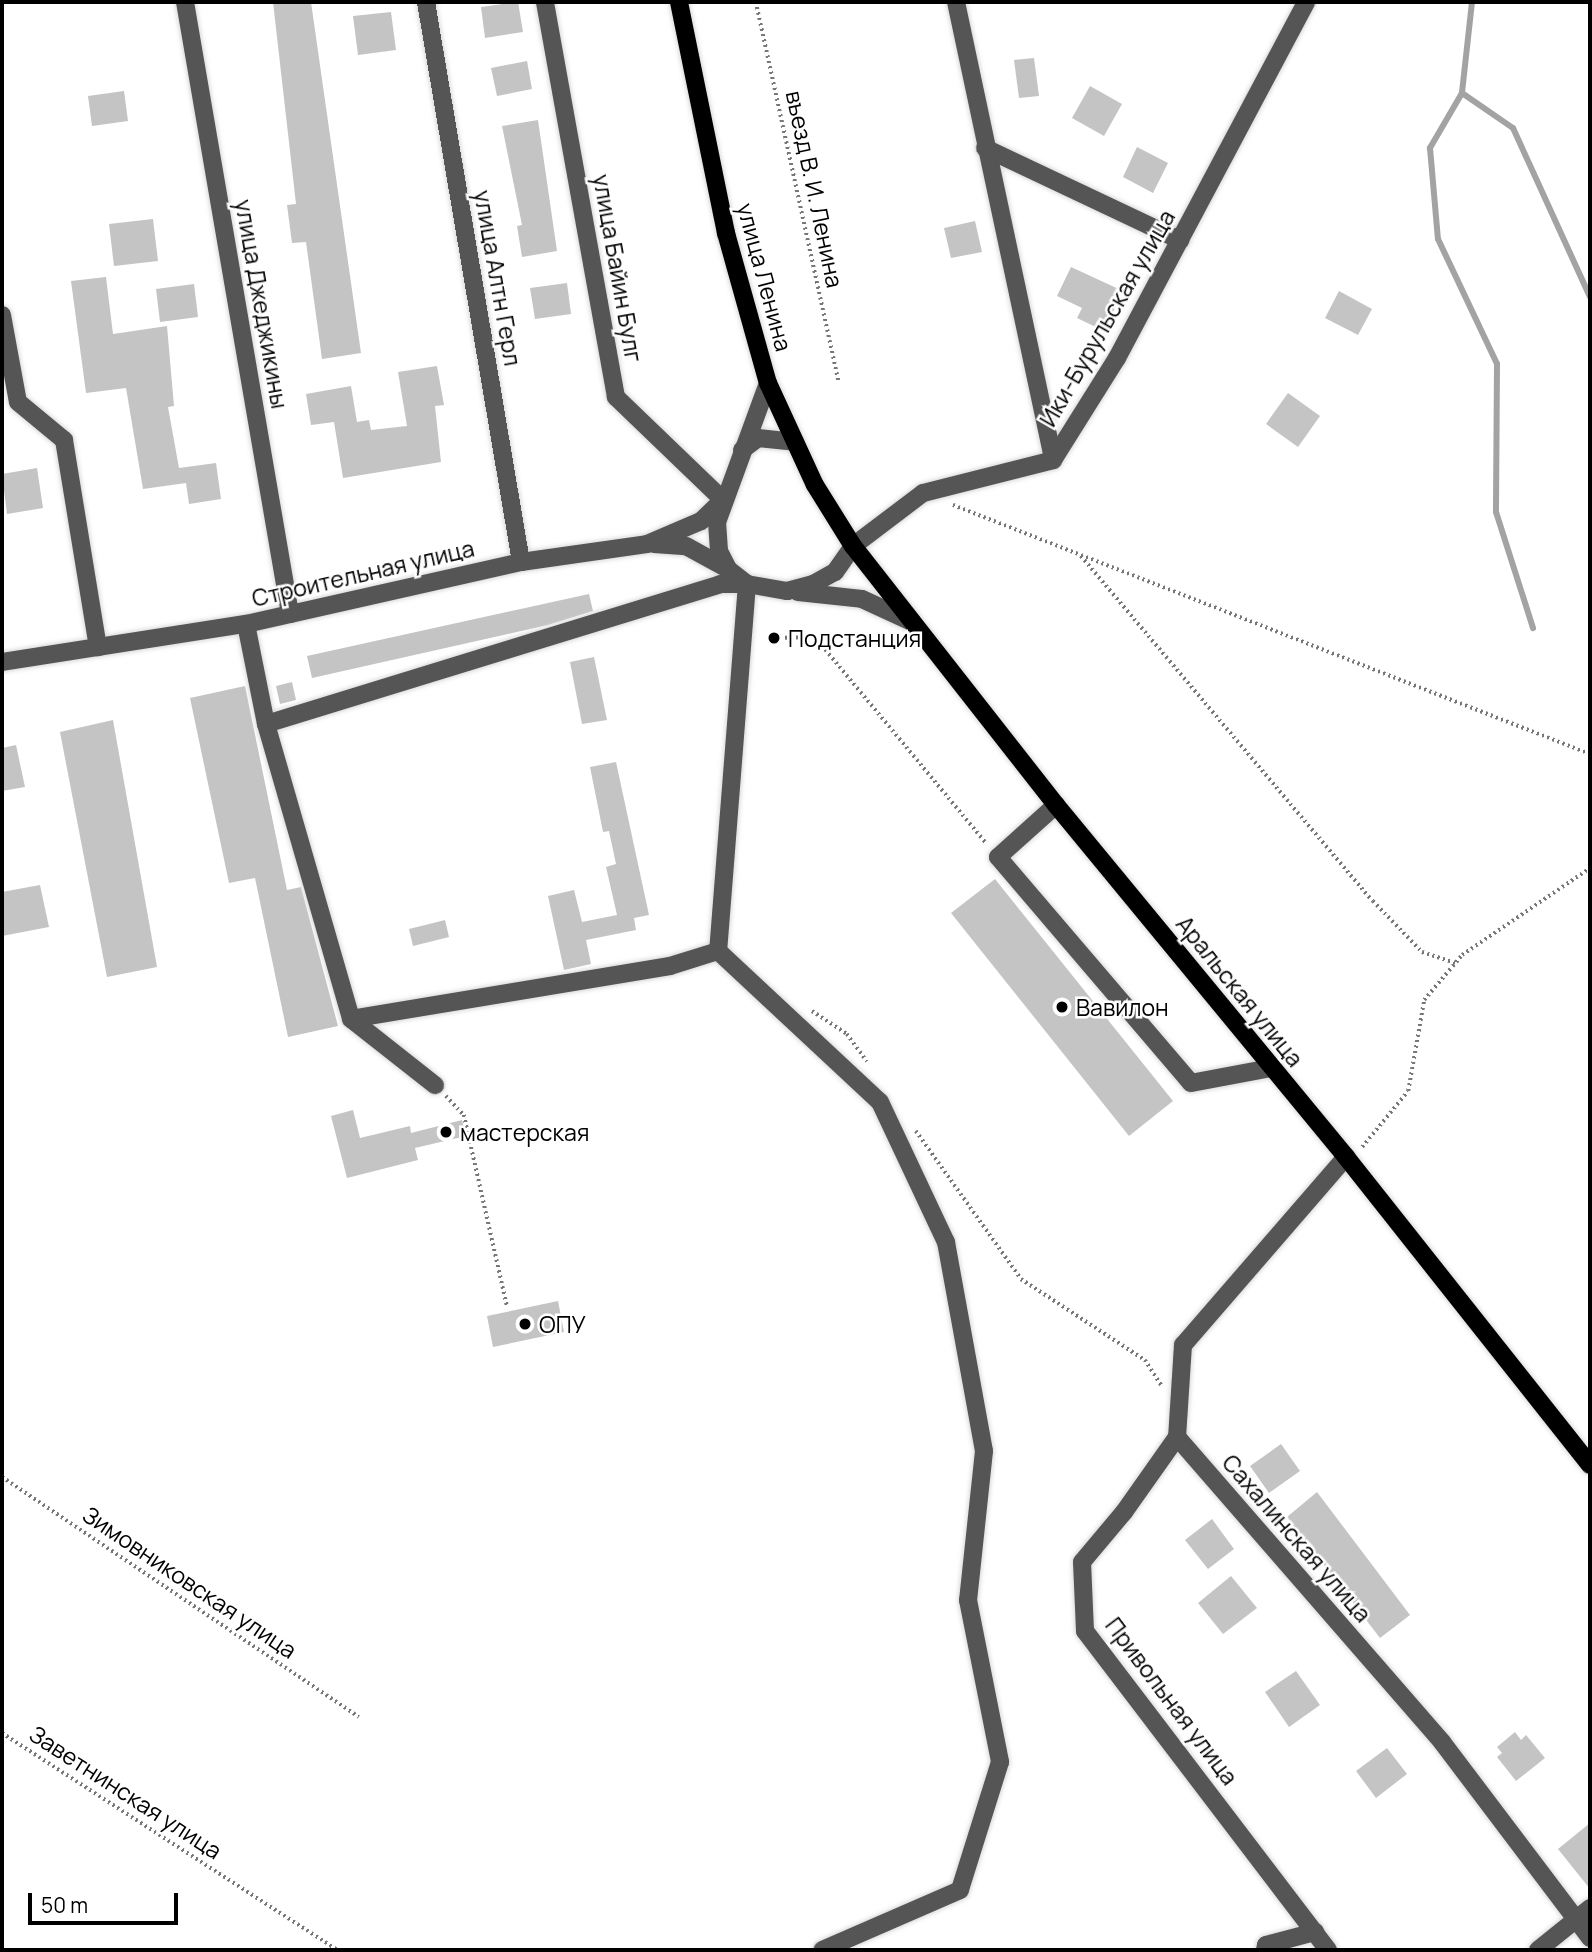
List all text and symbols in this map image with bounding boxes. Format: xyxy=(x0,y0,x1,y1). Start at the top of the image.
street label: въезд В. И. Ленина xyxy=(781,88,849,290)
street label: улица Байин Булг xyxy=(588,172,648,364)
street label: улица Алтн Герл xyxy=(469,188,527,368)
street label: улица Джеджикины xyxy=(230,197,294,411)
street label: улица Ленина xyxy=(732,200,798,354)
street label: Ики-Бурульская улица xyxy=(1034,205,1180,431)
street label: Строительная улица xyxy=(249,534,477,612)
place label: Подстанция xyxy=(788,624,921,652)
marker: Подстанция xyxy=(766,630,782,646)
street label: Аральская улица xyxy=(1171,910,1309,1072)
place label: Вавилон xyxy=(1076,993,1169,1021)
marker: Вавилон xyxy=(1054,999,1070,1015)
place label: мастерская xyxy=(460,1118,589,1146)
marker: мастерская xyxy=(438,1124,454,1140)
place label: ОПУ xyxy=(539,1310,586,1338)
marker: ОПУ xyxy=(517,1316,533,1332)
street label: Сахалинская улица xyxy=(1217,1449,1377,1627)
street label: Зимовниковская улица xyxy=(78,1500,302,1664)
street label: Привольная улица xyxy=(1100,1612,1244,1790)
street label: Заветнинская улица xyxy=(25,1720,227,1864)
scale bar xyxy=(32,1878,182,1922)
text: 50 m xyxy=(41,1891,88,1919)

